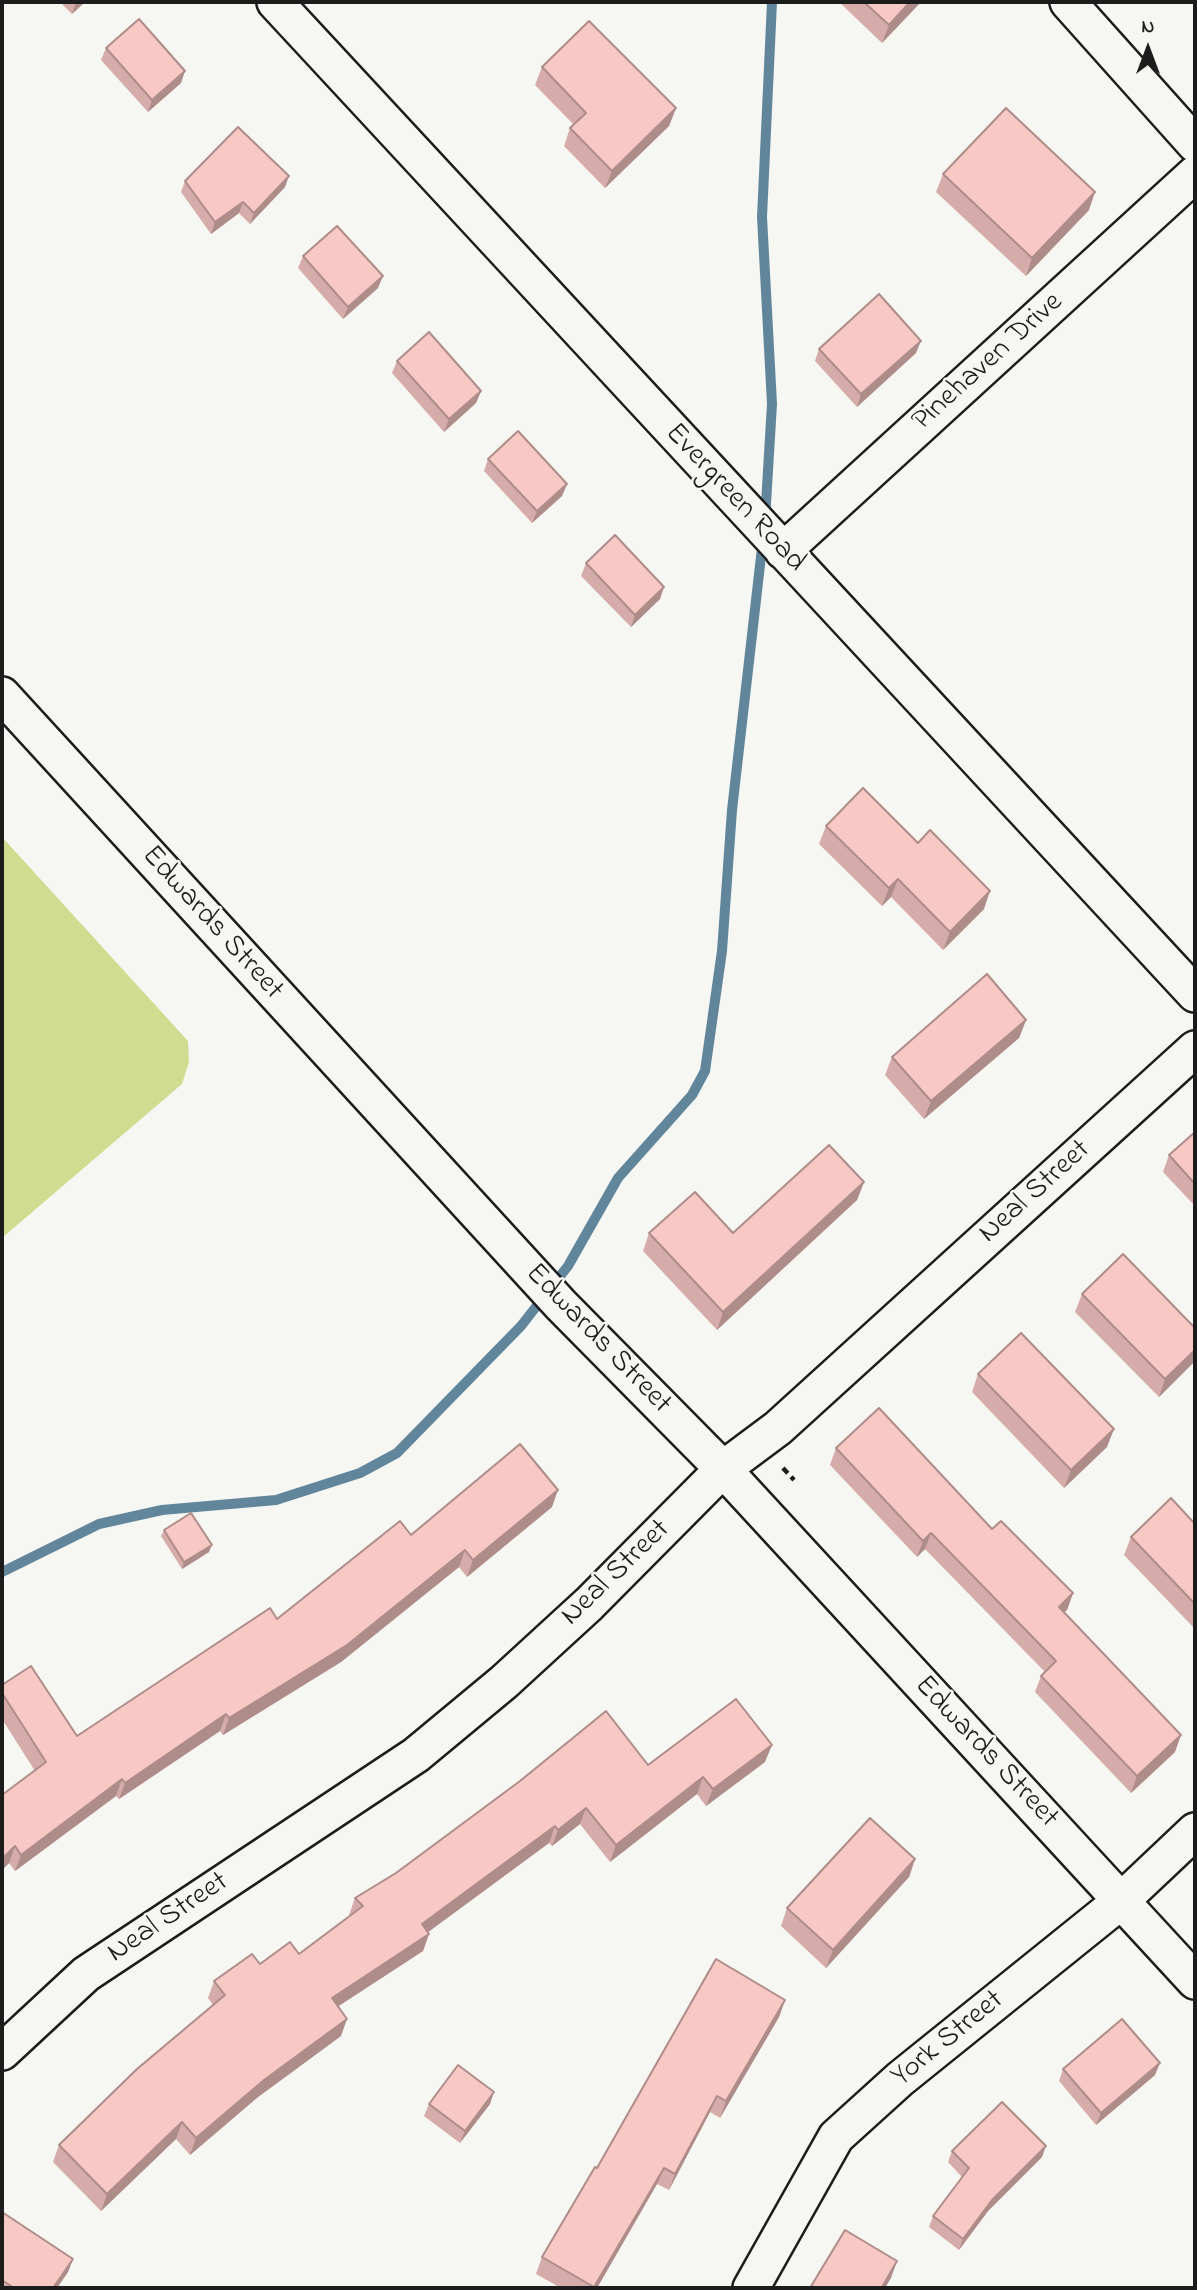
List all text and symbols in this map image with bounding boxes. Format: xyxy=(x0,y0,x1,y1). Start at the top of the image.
north arrow xyxy=(1113,14,1183,84)
text: N xyxy=(1142,14,1154,41)
street label: Pinehaven Drive xyxy=(906,286,1072,440)
street label: Evergreen Road xyxy=(656,417,812,581)
street label: Edwards Street xyxy=(132,839,290,1009)
street label: Neal Street xyxy=(973,1133,1099,1253)
street label: Edwards Street xyxy=(516,1257,678,1423)
street label: Neal Street xyxy=(555,1513,679,1635)
street label: Edwards Street xyxy=(905,1669,1065,1837)
street label: Neal Street xyxy=(102,1865,236,1973)
street label: York Street xyxy=(886,1984,1012,2096)

